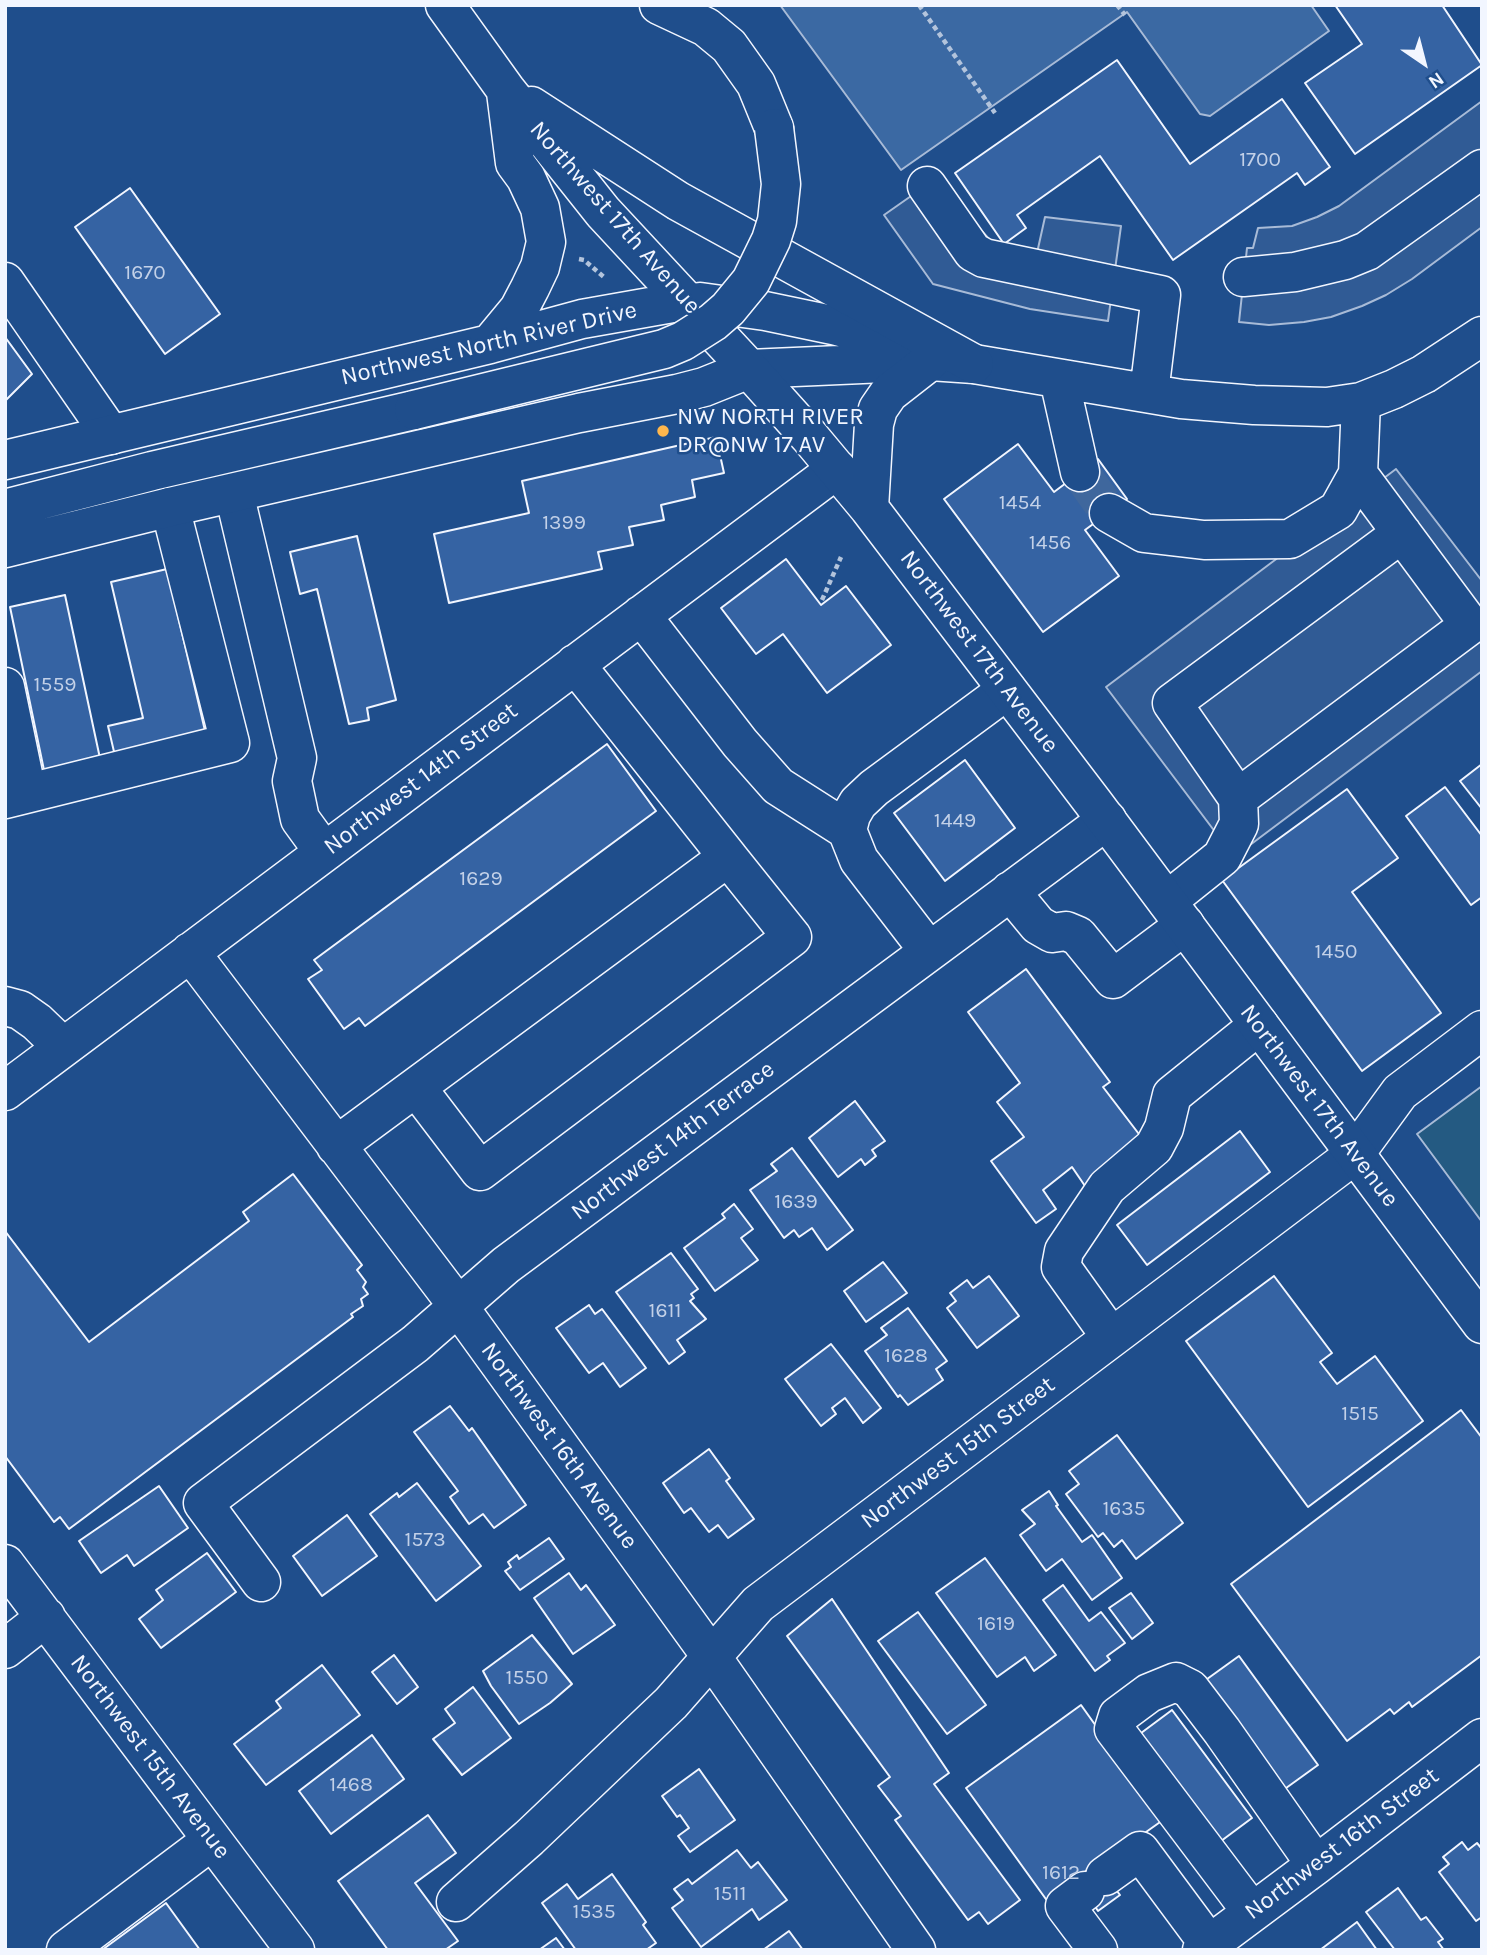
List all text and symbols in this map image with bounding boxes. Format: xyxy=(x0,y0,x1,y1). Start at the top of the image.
north arrow xyxy=(1389,28,1459,98)
text: N xyxy=(1424,67,1448,93)
street label: Northwest 17th Avenue xyxy=(523,116,707,320)
house number: 1700 xyxy=(1239,147,1281,173)
house number: 1670 xyxy=(124,260,166,286)
street label: Northwest North River Drive xyxy=(338,296,640,392)
place label: NW NORTH RIVER DR@NW 17 AV xyxy=(677,403,864,459)
marker: NW NORTH RIVER DR@NW 17 AV xyxy=(655,423,671,439)
house number: 1454 xyxy=(999,490,1041,516)
house number: 1399 xyxy=(542,510,586,536)
house number: 1456 xyxy=(1029,530,1071,556)
street label: Northwest 17th Avenue xyxy=(893,545,1065,759)
house number: 1559 xyxy=(34,672,76,698)
street label: Northwest 14th Street xyxy=(318,697,524,861)
house number: 1449 xyxy=(934,808,976,834)
house number: 1629 xyxy=(459,866,503,892)
house number: 1450 xyxy=(1315,939,1357,965)
street label: Northwest 17th Avenue xyxy=(1233,999,1405,1213)
street label: Northwest 14th Terrace xyxy=(566,1055,780,1227)
house number: 1639 xyxy=(774,1189,818,1215)
house number: 1611 xyxy=(649,1298,681,1324)
street label: Northwest 16th Avenue xyxy=(474,1337,644,1555)
house number: 1628 xyxy=(884,1343,928,1369)
street label: Northwest 15th Street xyxy=(855,1371,1061,1535)
house number: 1515 xyxy=(1341,1401,1379,1427)
house number: 1635 xyxy=(1102,1496,1146,1522)
house number: 1573 xyxy=(404,1527,446,1553)
house number: 1619 xyxy=(977,1611,1015,1637)
street label: Northwest 15th Avenue xyxy=(64,1649,236,1865)
house number: 1550 xyxy=(505,1665,549,1691)
street label: Northwest 16th Street xyxy=(1239,1762,1445,1926)
house number: 1468 xyxy=(329,1772,373,1798)
house number: 1612 xyxy=(1042,1860,1080,1886)
house number: 1511 xyxy=(714,1881,746,1907)
house number: 1535 xyxy=(572,1899,616,1925)

